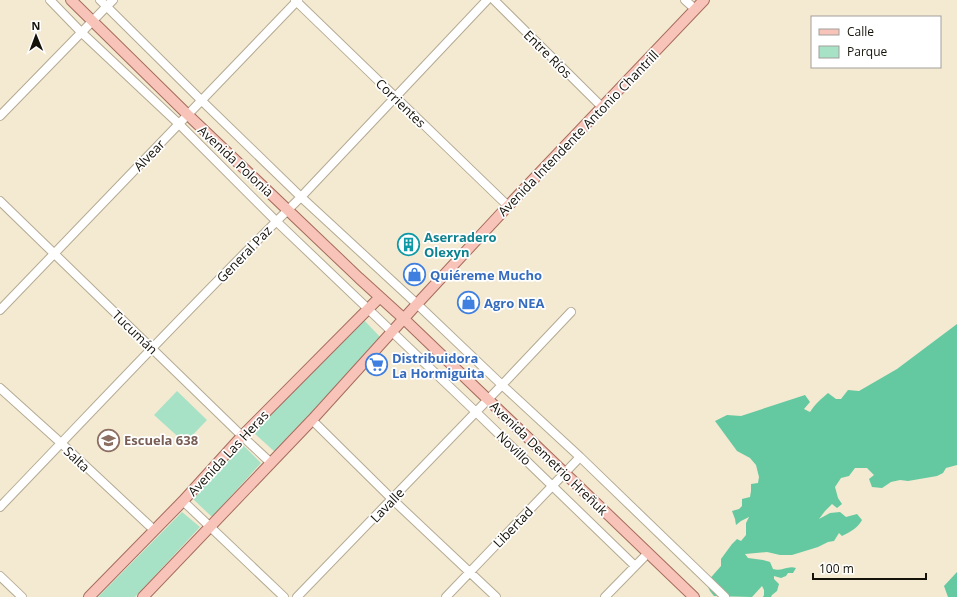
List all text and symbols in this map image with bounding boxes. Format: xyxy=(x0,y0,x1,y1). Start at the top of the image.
north arrow xyxy=(16,16,56,56)
legend xyxy=(811,16,941,68)
text: N xyxy=(31,18,40,33)
text: Calle xyxy=(847,23,874,40)
street label: Entre Ríos xyxy=(520,26,576,82)
text: Parque xyxy=(847,43,887,60)
street label: Avenida Intendente Antonio Chantrill xyxy=(494,46,662,220)
street label: Corrientes xyxy=(372,75,430,131)
street label: Avenida Polonia xyxy=(194,121,278,201)
street label: Alvear xyxy=(129,135,169,175)
street label: General Paz xyxy=(212,222,276,286)
place label: Aserradero Olexyn xyxy=(424,228,497,261)
building icon: Aserradero Olexyn xyxy=(395,231,421,257)
shop icon: Quiéreme Mucho xyxy=(401,262,427,288)
place label: Quiéreme Mucho xyxy=(430,266,542,284)
shop icon: Agro NEA xyxy=(456,290,482,316)
place label: Agro NEA xyxy=(484,294,544,312)
street label: Tucumán xyxy=(108,306,162,358)
place label: Distribuidora La Hormiguita xyxy=(392,349,485,382)
supermarket icon: Distribuidora La Hormiguita xyxy=(363,352,389,378)
street label: Avenida Demetrio Hreñuk xyxy=(486,397,612,519)
street label: Avenida Las Heras xyxy=(184,406,272,500)
school or university icon: Escuela 638 xyxy=(96,427,122,453)
street label: Novillo xyxy=(493,427,535,469)
place label: Escuela 638 xyxy=(124,431,198,449)
street label: Salta xyxy=(60,442,94,476)
street label: Lavalle xyxy=(366,484,408,526)
street label: Libertad xyxy=(489,503,537,551)
scale bar xyxy=(813,555,926,581)
text: 100 m xyxy=(819,560,854,577)

